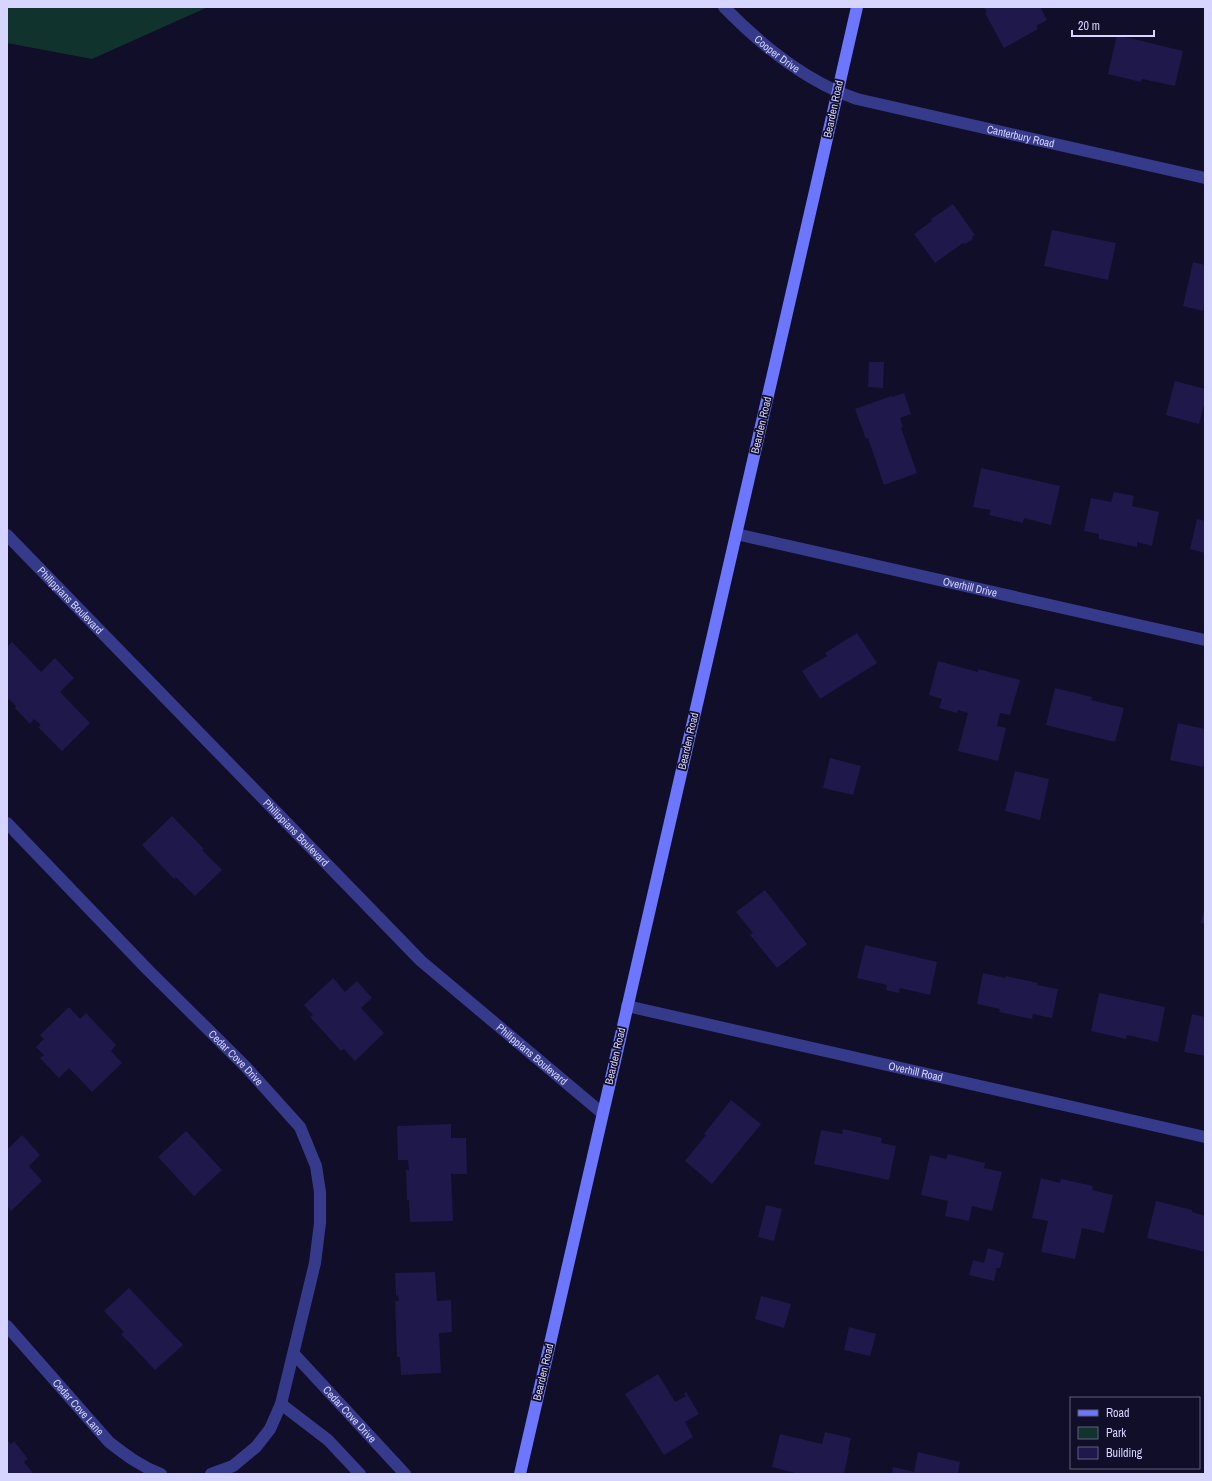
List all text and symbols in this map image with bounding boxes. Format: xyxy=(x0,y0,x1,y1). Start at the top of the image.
scale bar xyxy=(1072,12,1154,38)
text: 20 m xyxy=(1078,18,1100,34)
street label: Cooper Drive xyxy=(751,32,803,76)
street label: Bearden Road xyxy=(820,79,846,139)
street label: Canterbury Road xyxy=(986,122,1056,151)
street label: Bearden Road xyxy=(748,395,774,455)
street label: Philippians Boulevard xyxy=(35,564,106,637)
street label: Overhill Drive xyxy=(942,574,999,600)
street label: Bearden Road xyxy=(675,711,701,771)
street label: Philippians Boulevard xyxy=(260,796,332,869)
street label: Philippians Boulevard xyxy=(494,1020,570,1088)
street label: Bearden Road xyxy=(602,1026,628,1086)
street label: Cedar Cove Drive xyxy=(206,1027,266,1088)
street label: Overhill Road xyxy=(887,1058,944,1084)
street label: Bearden Road xyxy=(530,1342,556,1402)
street label: Cedar Cove Lane xyxy=(50,1376,107,1438)
street label: Cedar Cove Drive xyxy=(320,1383,379,1446)
legend xyxy=(1070,1397,1200,1469)
text: Road xyxy=(1106,1405,1130,1421)
text: Park xyxy=(1106,1425,1126,1441)
text: Building xyxy=(1106,1445,1143,1461)

